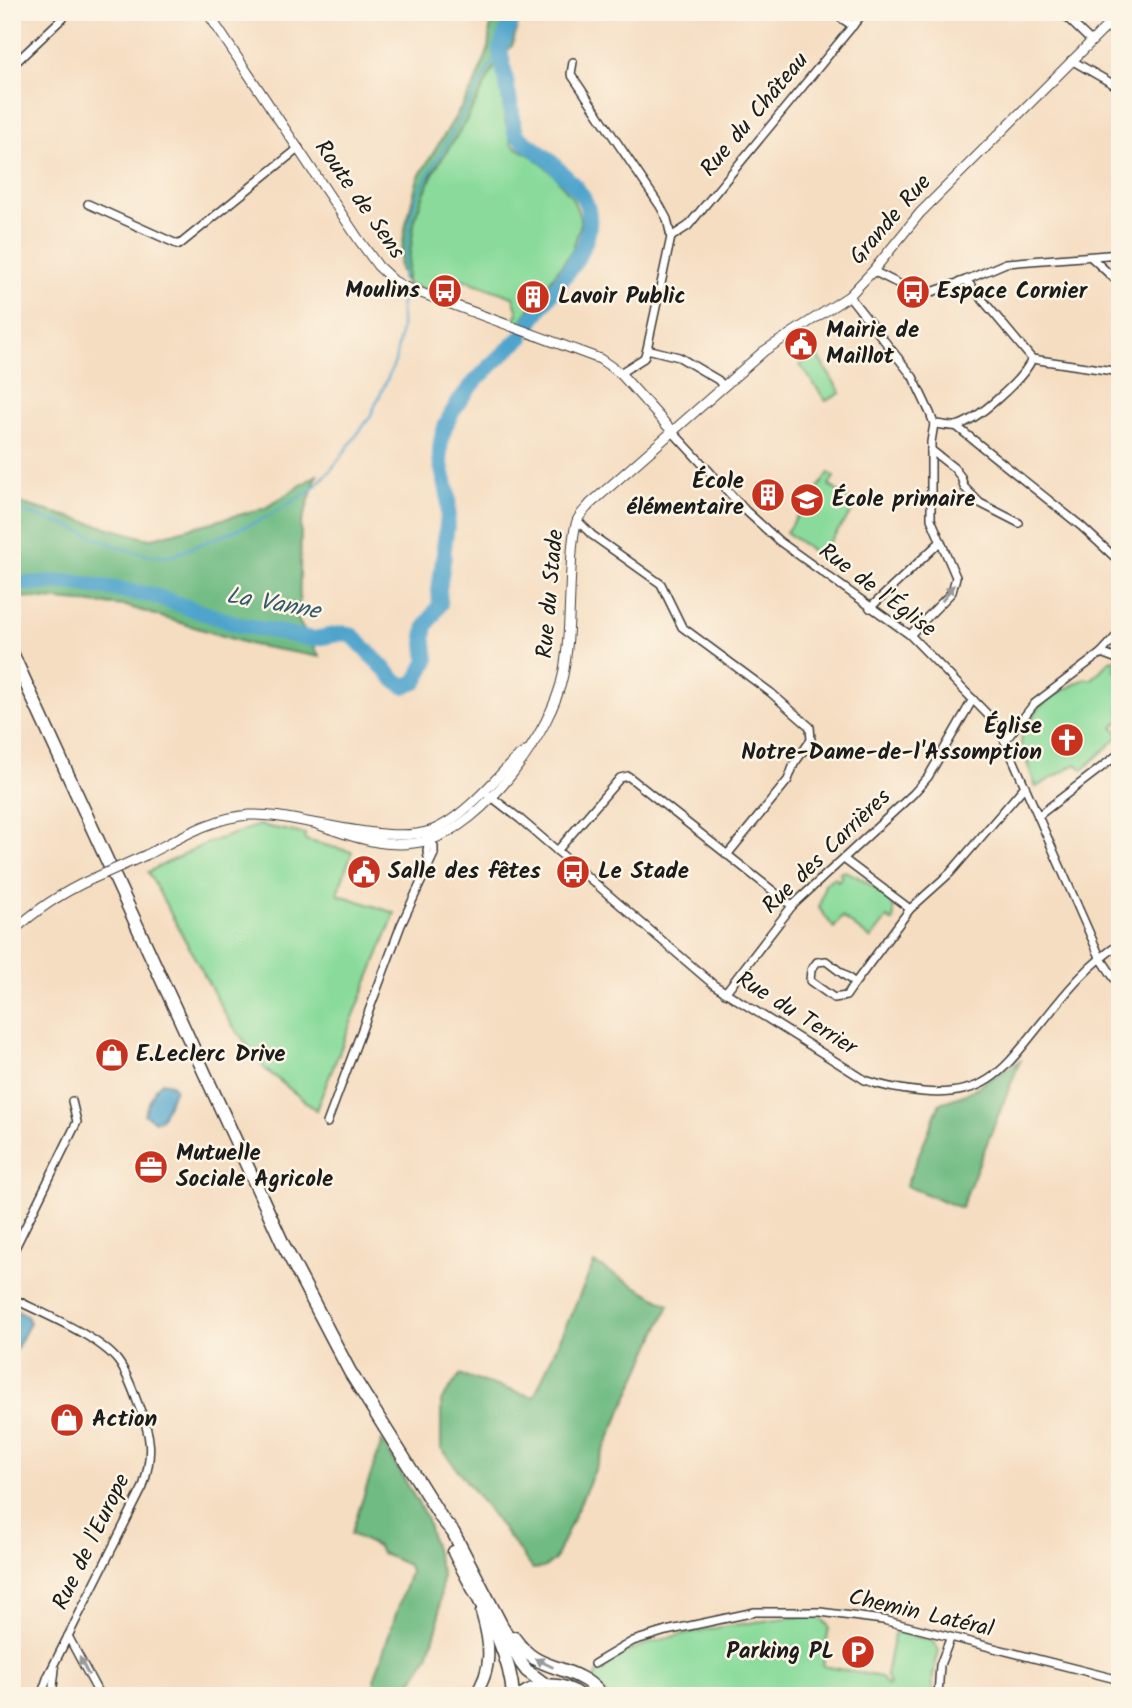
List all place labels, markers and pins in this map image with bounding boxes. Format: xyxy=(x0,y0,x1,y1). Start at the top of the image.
bus stop icon: Moulins xyxy=(426,272,464,310)
place label: Moulins xyxy=(345,273,420,309)
bus stop icon: Espace Cornier xyxy=(894,273,932,311)
place label: Espace Cornier xyxy=(937,274,1089,310)
building icon: Lavoir Public xyxy=(514,278,552,316)
place label: Lavoir Public xyxy=(558,279,686,315)
place label: Mairie de Maillot xyxy=(826,313,919,375)
public building icon: Mairie de Maillot xyxy=(782,325,820,363)
place label: École élémentaire xyxy=(627,464,744,526)
building icon: École élémentaire xyxy=(749,476,787,514)
school or university icon: École primaire xyxy=(788,481,826,519)
place label: École primaire xyxy=(832,482,975,518)
place label: Église Notre-Dame-de-l'Assomption xyxy=(741,709,1042,771)
church icon: Église Notre-Dame-de-l'Assomption xyxy=(1048,721,1086,759)
public building icon: Salle des fêtes xyxy=(345,853,383,891)
bus stop icon: Le Stade xyxy=(554,853,592,891)
place label: Salle des fêtes xyxy=(388,854,541,890)
place label: Le Stade xyxy=(598,854,689,890)
shop icon: E.Leclerc Drive xyxy=(93,1036,131,1074)
place label: E.Leclerc Drive xyxy=(136,1037,285,1073)
place label: Mutuelle Sociale Agricole xyxy=(176,1136,333,1198)
office icon: Mutuelle Sociale Agricole xyxy=(132,1148,170,1186)
shop icon: Action xyxy=(48,1401,86,1439)
place label: Action xyxy=(92,1402,158,1438)
parking icon: Parking PL xyxy=(839,1633,877,1671)
place label: Parking PL xyxy=(726,1634,834,1670)

